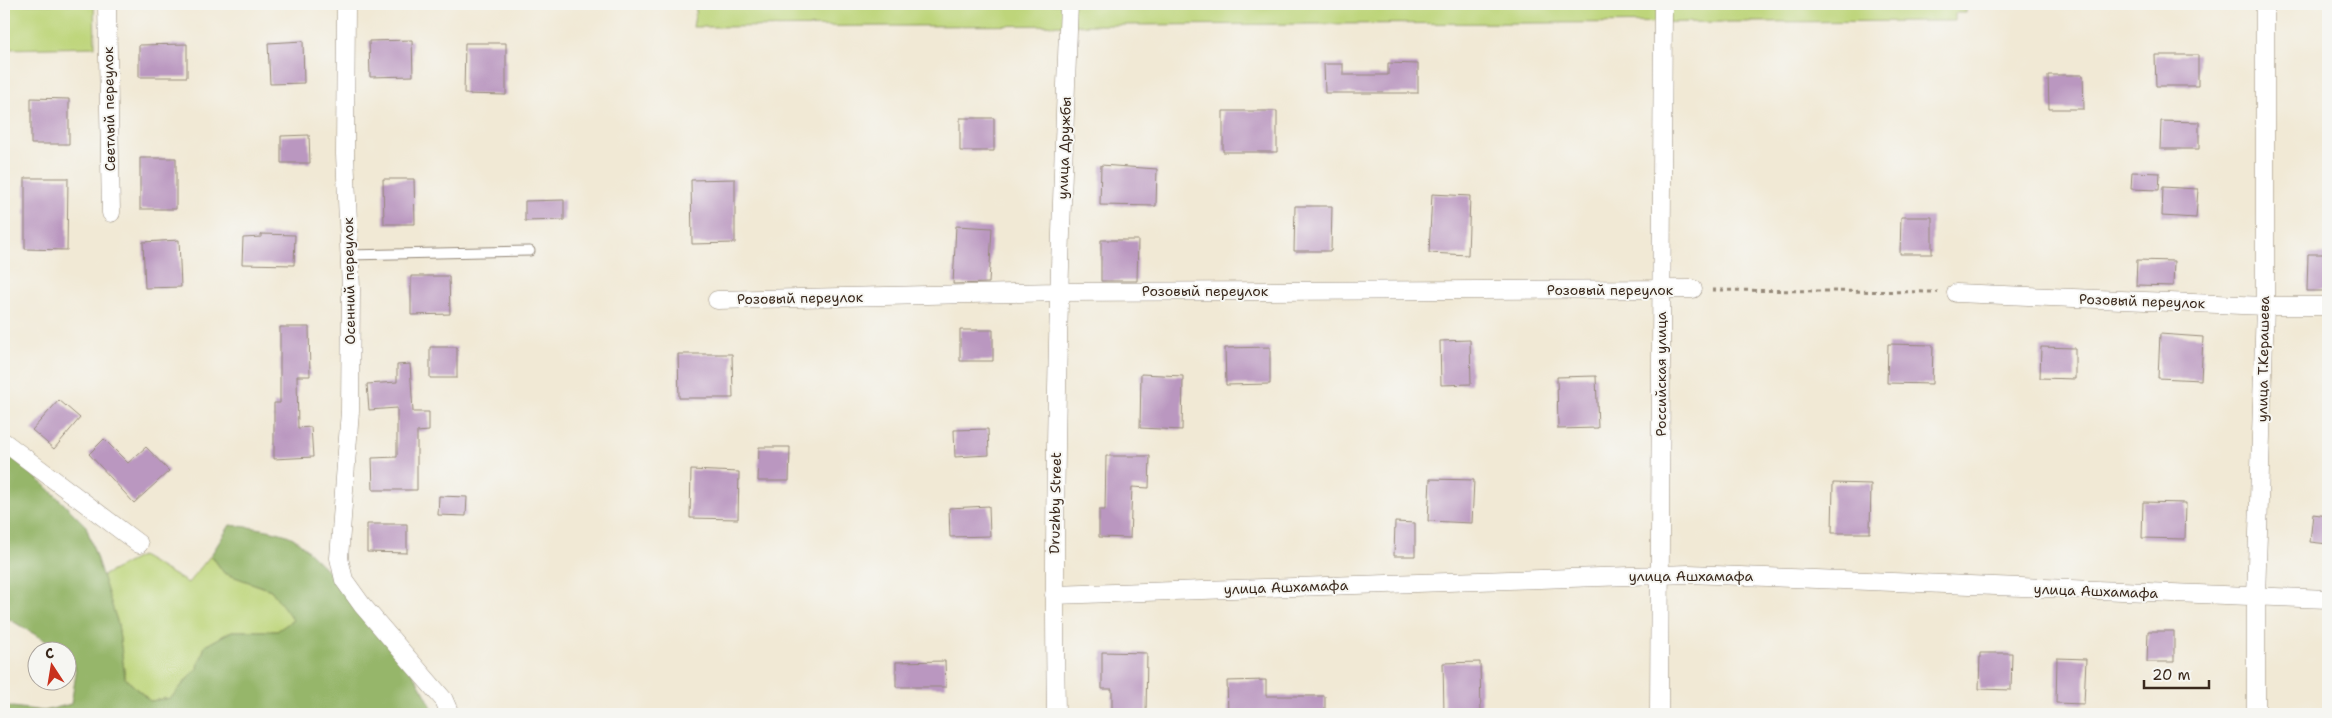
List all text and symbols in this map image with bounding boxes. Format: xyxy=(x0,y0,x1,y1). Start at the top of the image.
street label: Светлый переулок xyxy=(99,46,119,172)
street label: улица Дружбы xyxy=(1053,96,1075,200)
street label: Осенний переулок xyxy=(339,217,359,345)
street label: Розовый переулок xyxy=(1547,281,1674,299)
street label: Розовый переулок xyxy=(1142,282,1269,300)
street label: Розовый переулок xyxy=(737,288,864,308)
street label: Розовый переулок xyxy=(2079,290,2206,312)
street label: улица Т.Керашева xyxy=(2253,295,2273,422)
street label: Российская улица xyxy=(1652,311,1670,437)
street label: Druzhby Street xyxy=(1045,452,1065,554)
street label: улица Ашхамафа xyxy=(1629,567,1754,585)
street label: улица Ашхамафа xyxy=(1223,576,1349,598)
street label: улица Ашхамафа xyxy=(2033,580,2159,602)
north arrow xyxy=(28,640,78,690)
text: С xyxy=(43,644,55,663)
scale bar xyxy=(2144,658,2210,690)
text: 20 m xyxy=(2152,665,2191,685)

